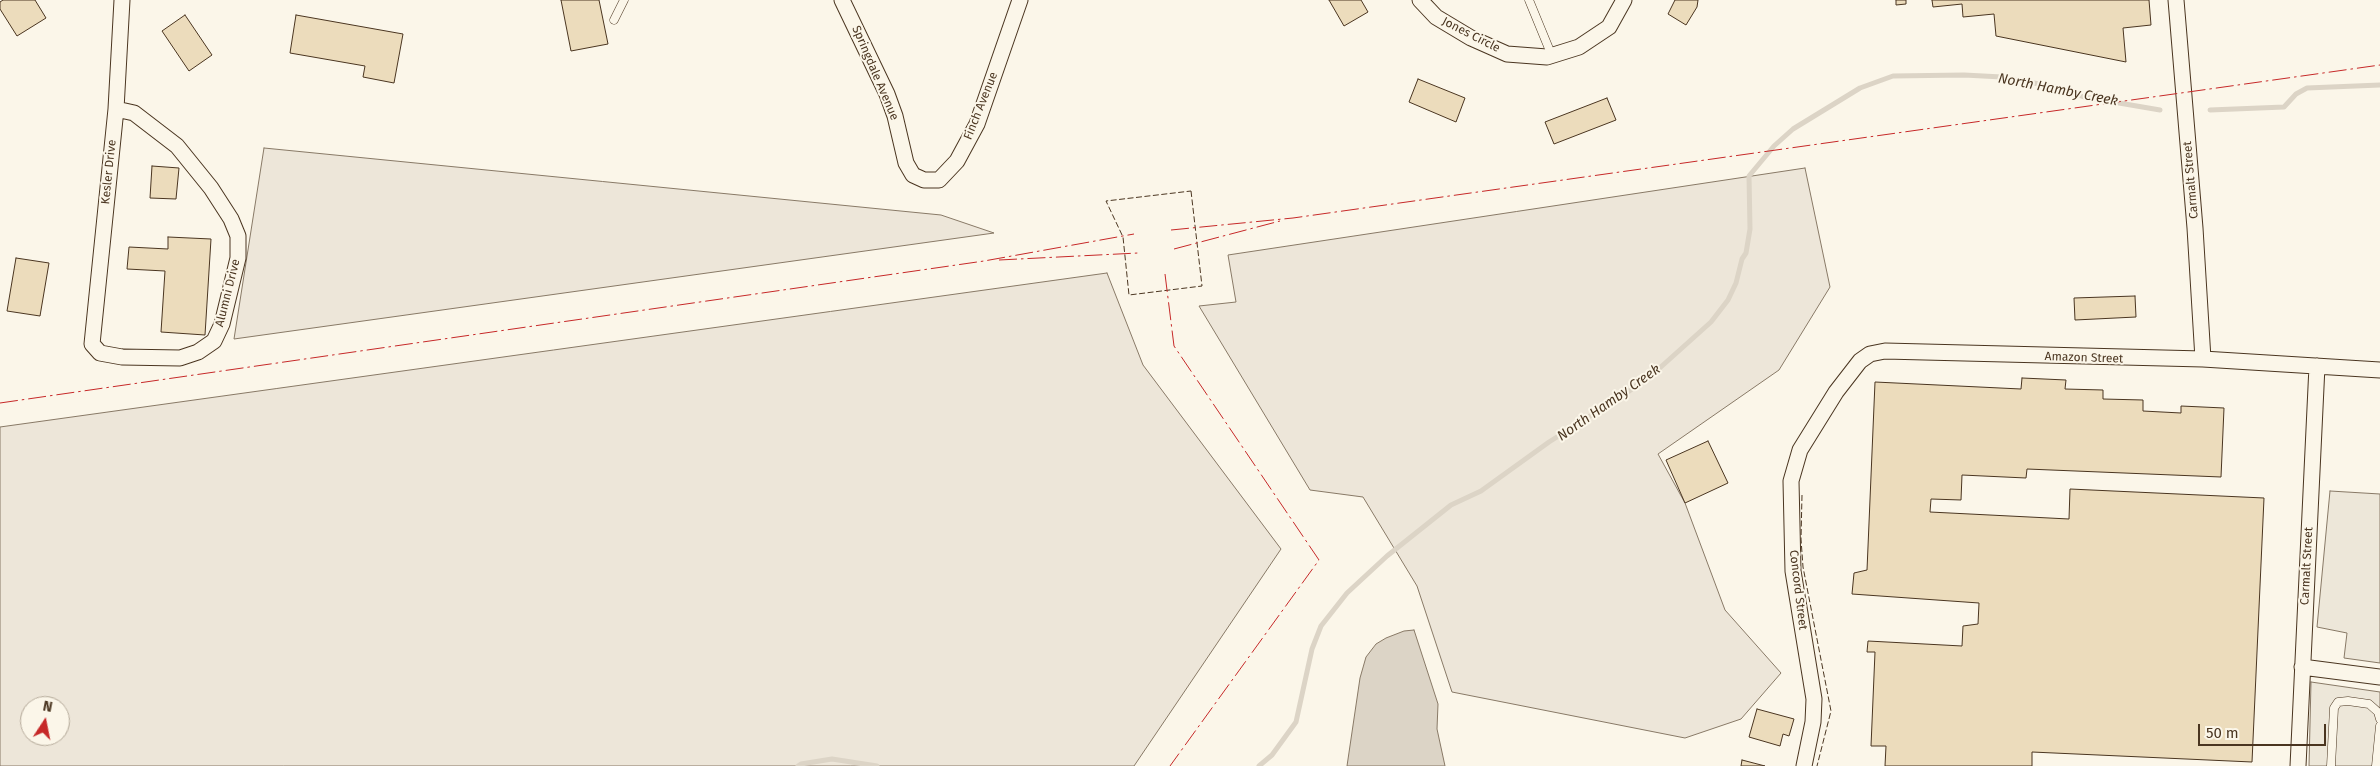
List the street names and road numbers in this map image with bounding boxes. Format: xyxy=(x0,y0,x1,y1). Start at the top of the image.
street label: Jones Circle xyxy=(1440,14,1502,56)
street label: Springdale Avenue xyxy=(849,24,901,122)
street label: Finch Avenue xyxy=(961,70,1001,142)
street label: Kesler Drive xyxy=(98,139,120,205)
street label: Carmalt Street xyxy=(2180,141,2202,219)
street label: Alumni Drive xyxy=(213,258,243,328)
street label: Amazon Street xyxy=(2044,349,2124,367)
street label: Carmalt Street xyxy=(2298,527,2316,605)
street label: Concord Street xyxy=(1786,549,1810,631)

